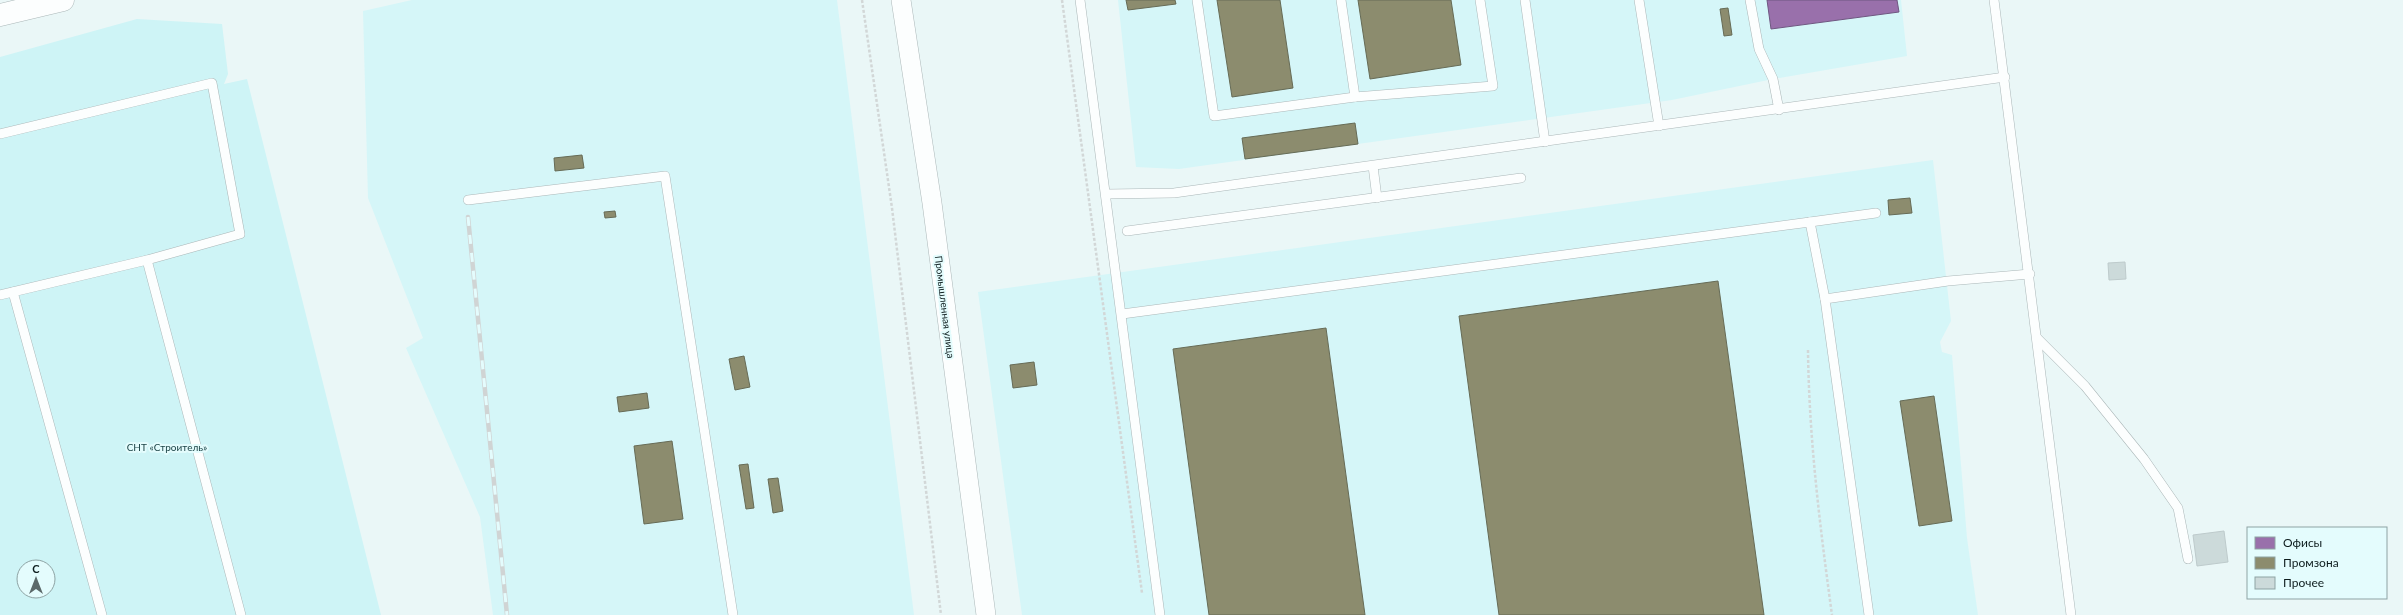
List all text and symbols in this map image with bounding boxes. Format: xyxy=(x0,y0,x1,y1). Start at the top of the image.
street label: Промышленная улица xyxy=(933,255,957,359)
park label: СНТ «Строитель» xyxy=(127,441,207,453)
legend xyxy=(2247,527,2387,599)
text: Офисы xyxy=(2283,535,2322,550)
text: Промзона xyxy=(2283,555,2339,570)
north arrow xyxy=(16,559,56,599)
text: С xyxy=(32,562,40,575)
text: Прочее xyxy=(2283,575,2324,590)

